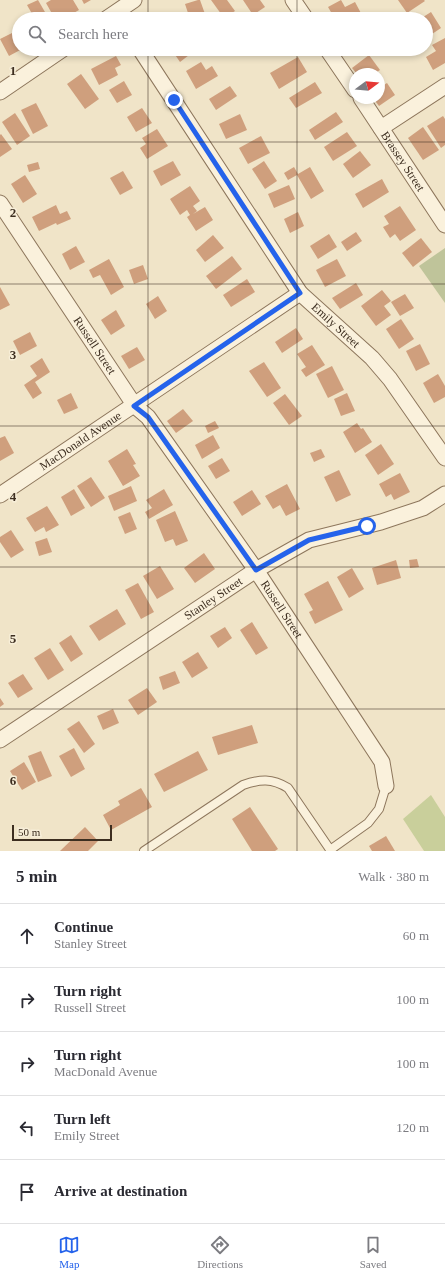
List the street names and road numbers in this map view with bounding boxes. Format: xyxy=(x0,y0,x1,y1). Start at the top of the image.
street label: Brassey Street xyxy=(378,129,428,195)
street label: Emily Street xyxy=(309,300,363,351)
street label: Russell Street xyxy=(70,314,119,377)
street label: MacDonald Avenue xyxy=(37,408,124,473)
street label: Stanley Street xyxy=(181,574,246,623)
street label: Russell Street xyxy=(258,578,306,641)

